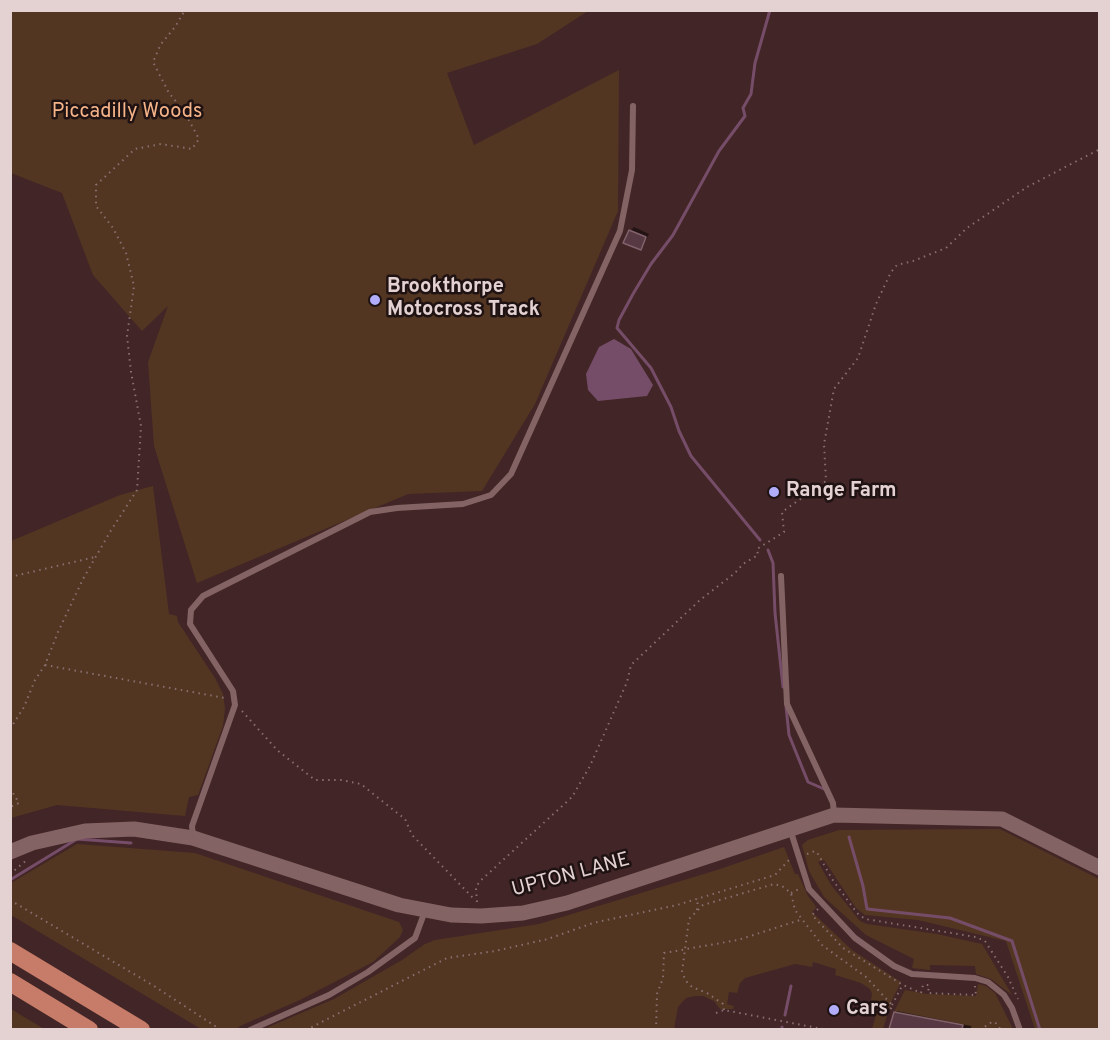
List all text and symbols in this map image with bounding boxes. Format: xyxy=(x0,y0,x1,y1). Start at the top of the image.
park label: Piccadilly Woods xyxy=(52,101,202,125)
place label: Brookthorpe Motocross Track xyxy=(387,276,540,323)
marker: Brookthorpe Motocross Track xyxy=(368,293,382,307)
place label: Range Farm xyxy=(786,480,897,504)
marker: Range Farm xyxy=(767,485,781,499)
street label: UPTON LANE xyxy=(509,849,633,903)
place label: Cars xyxy=(846,998,888,1022)
marker: Cars xyxy=(827,1003,841,1017)

